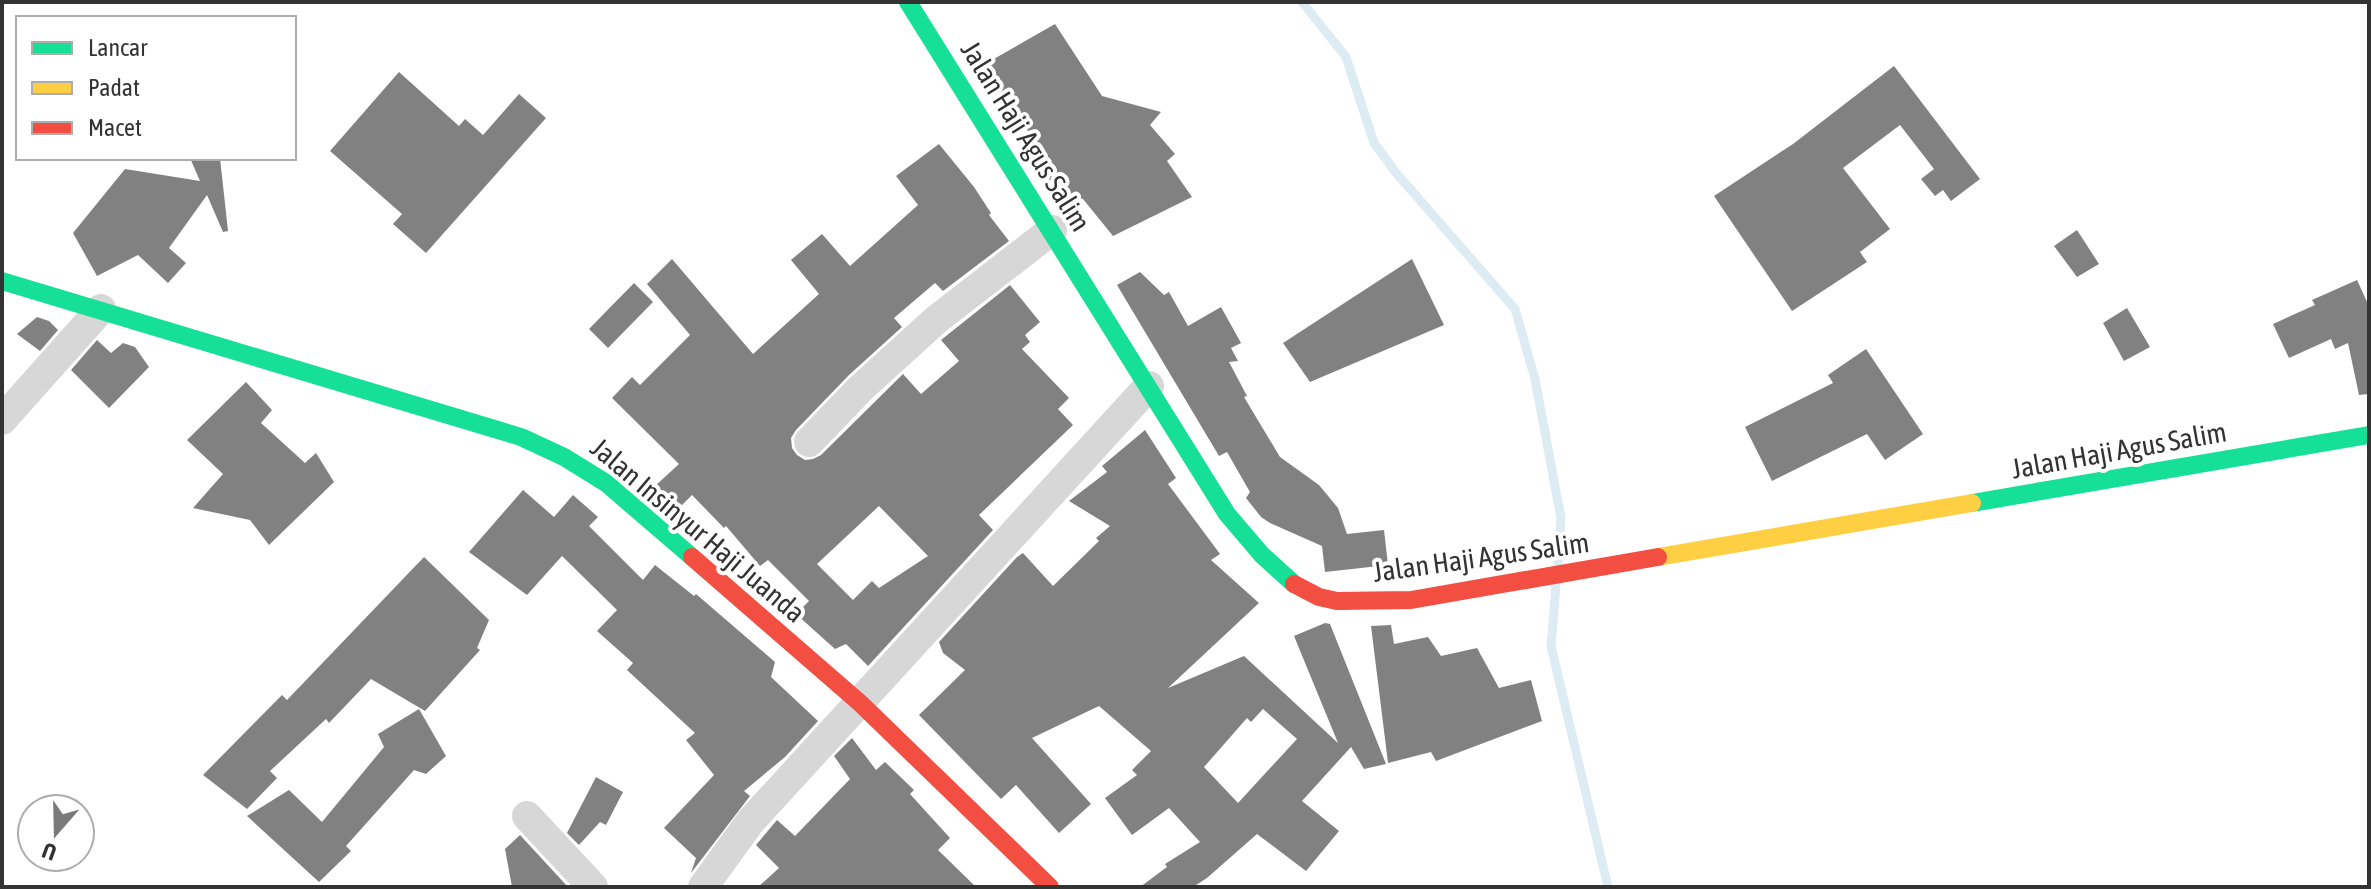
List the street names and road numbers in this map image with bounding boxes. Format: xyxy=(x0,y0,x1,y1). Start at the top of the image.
street label: Jalan Haji Agus Salim xyxy=(955,35,1097,237)
street label: Jalan Haji Agus Salim xyxy=(2009,415,2229,485)
street label: Jalan Insinyur Haji Juanda xyxy=(585,431,811,629)
street label: Jalan Haji Agus Salim xyxy=(1371,526,1591,588)

